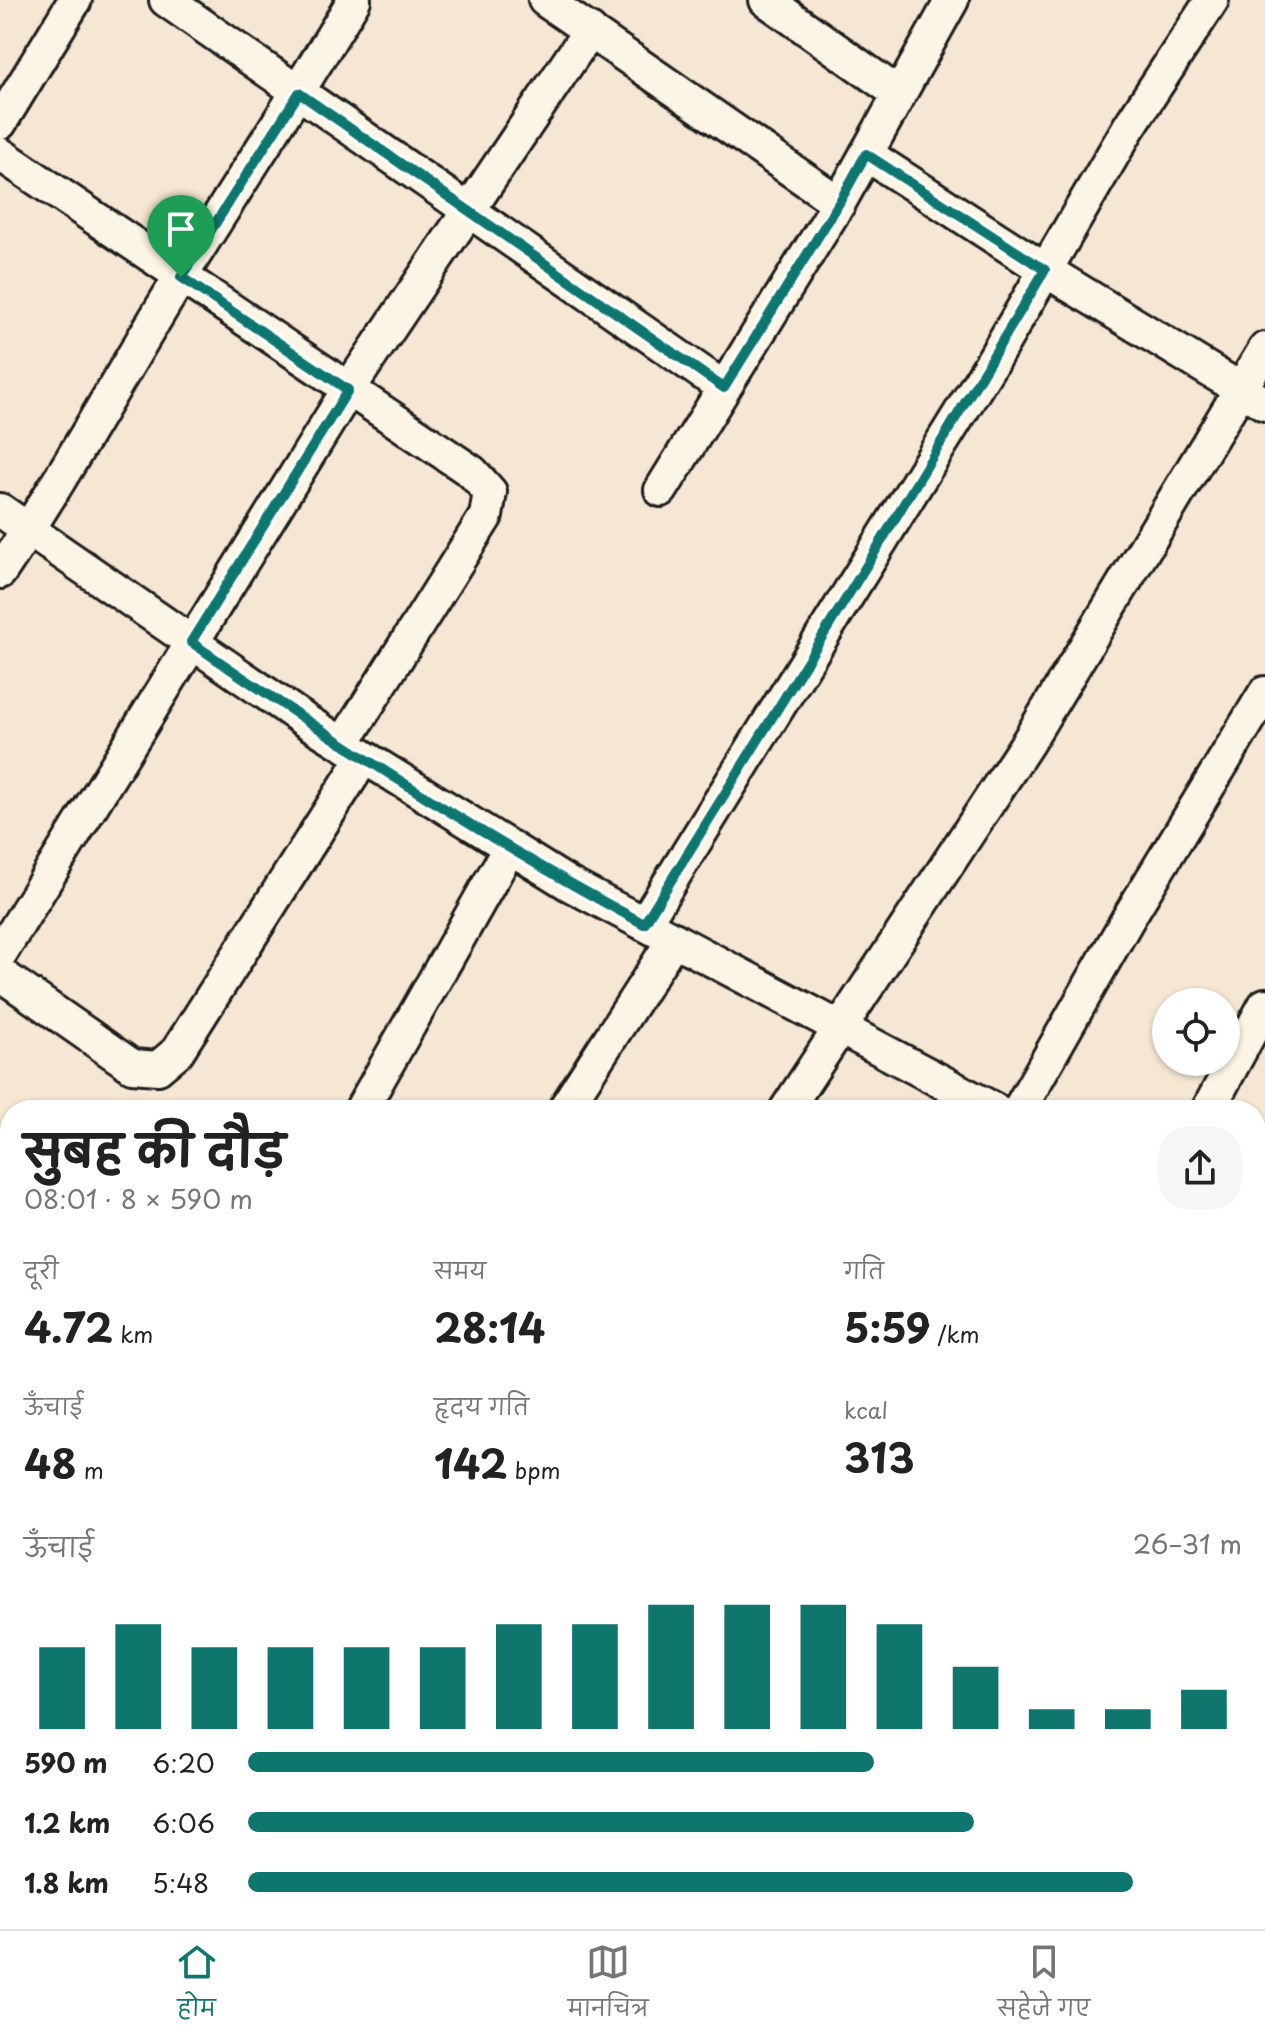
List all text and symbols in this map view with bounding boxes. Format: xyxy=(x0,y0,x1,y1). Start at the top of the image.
pin xyxy=(147,195,215,277)
icon: arrive xyxy=(159,207,203,251)
map controls xyxy=(1152,988,1240,1076)
button: locate xyxy=(1152,988,1240,1076)
text: सुबह की दौड़ xyxy=(24,1116,285,1182)
button: share xyxy=(1158,1126,1242,1210)
text: 08:01 · 8 × 590 m xyxy=(24,1179,253,1218)
text: दूरी xyxy=(24,1253,59,1286)
text: समय xyxy=(434,1253,486,1286)
text: गति xyxy=(844,1253,884,1286)
text: 4.72 xyxy=(24,1296,113,1357)
text: 28:14 xyxy=(434,1296,546,1357)
text: 5:59 xyxy=(844,1296,930,1357)
text: km xyxy=(113,1317,153,1350)
text: /km xyxy=(930,1317,980,1350)
text: ऊँचाई xyxy=(24,1389,83,1422)
text: हृदय गति xyxy=(434,1389,529,1422)
text: kcal xyxy=(844,1393,888,1426)
text: 313 xyxy=(844,1426,915,1487)
text: 48 xyxy=(24,1432,77,1493)
text: 142 xyxy=(434,1432,508,1493)
text: m xyxy=(77,1453,104,1486)
text: bpm xyxy=(508,1453,560,1486)
text: 26–31 m xyxy=(1133,1524,1242,1563)
text: ऊँचाई xyxy=(24,1527,94,1566)
text: 590 m xyxy=(24,1743,108,1782)
text: 6:20 xyxy=(152,1743,215,1782)
text: 1.2 km xyxy=(24,1803,110,1842)
text: 6:06 xyxy=(152,1803,215,1842)
text: 1.8 km xyxy=(24,1863,109,1902)
text: 5:48 xyxy=(152,1863,209,1902)
tab: होम xyxy=(175,1940,219,2033)
tab: मानचित्र xyxy=(568,1940,648,2033)
tab: सहेजे गए xyxy=(998,1940,1090,2033)

